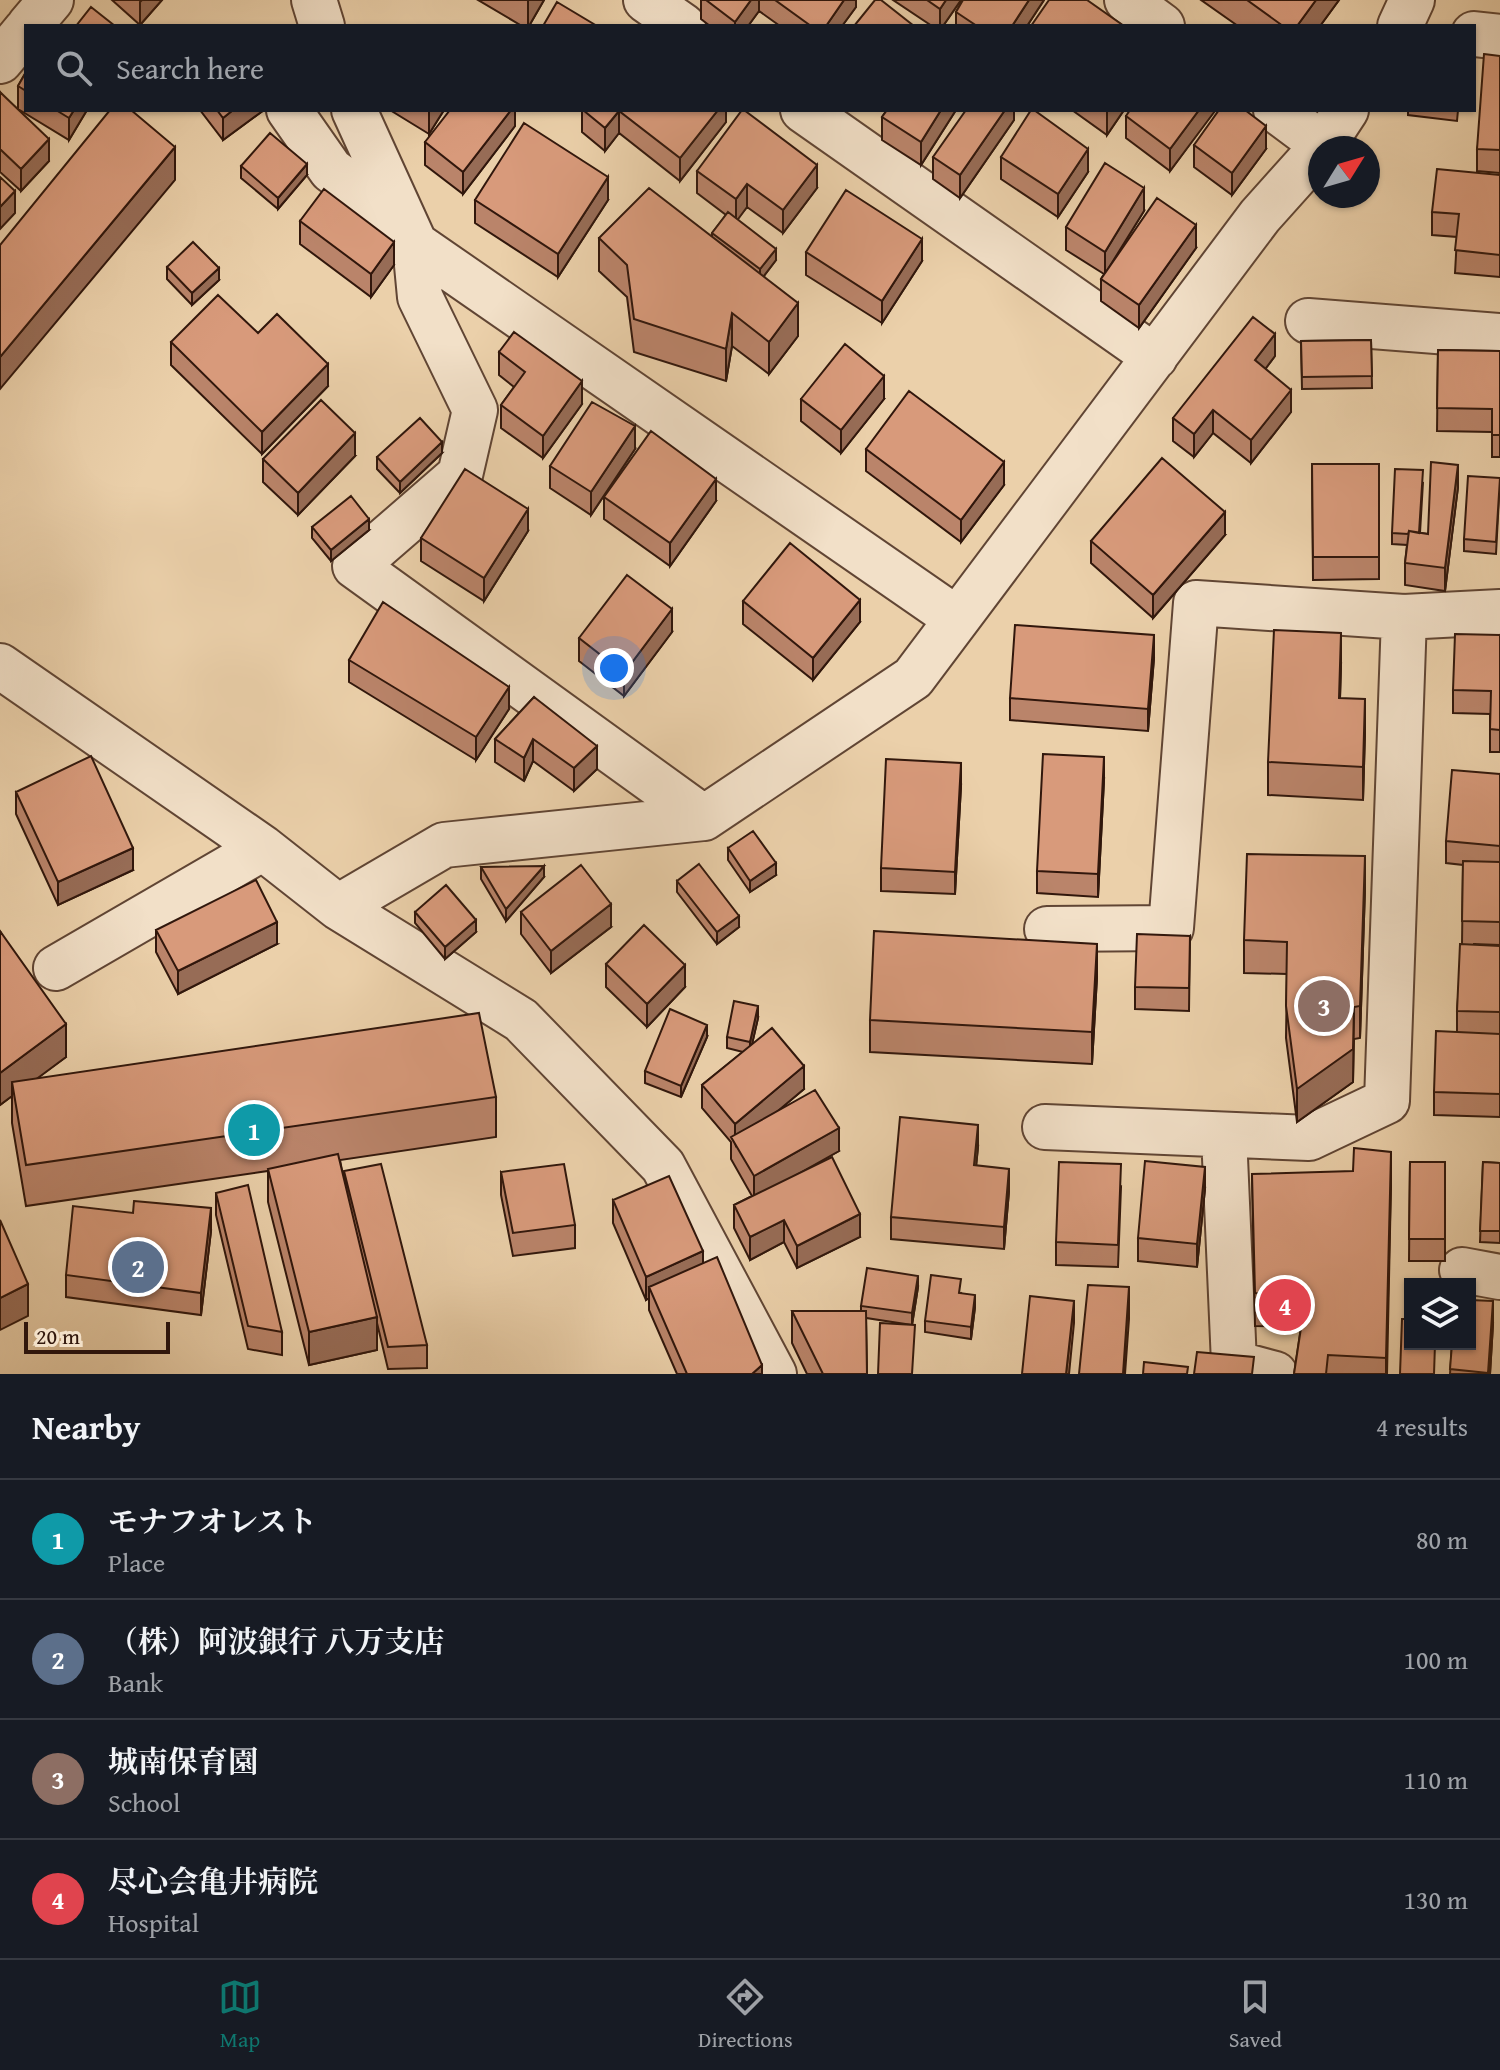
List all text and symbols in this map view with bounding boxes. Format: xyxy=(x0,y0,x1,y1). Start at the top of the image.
search box xyxy=(24,24,1476,112)
icon: search xyxy=(52,46,96,90)
text: Search here xyxy=(116,46,264,90)
north arrow xyxy=(1308,136,1380,208)
your location xyxy=(594,648,634,688)
pin: 3 xyxy=(1298,976,1350,1036)
pin: 1 xyxy=(228,1100,280,1160)
pin: 2 xyxy=(112,1237,164,1297)
pin: 4 xyxy=(1259,1275,1311,1335)
map controls xyxy=(1404,1278,1476,1350)
button: layers xyxy=(1404,1278,1476,1350)
scale bar xyxy=(24,1318,170,1354)
text: 20 m xyxy=(36,1320,80,1352)
text: Nearby xyxy=(32,1402,141,1451)
text: 4 results xyxy=(1376,1407,1468,1446)
text: モナフオレスト xyxy=(108,1499,317,1543)
text: 1 xyxy=(51,1520,65,1559)
text: 80 m xyxy=(1416,1520,1468,1559)
text: Place xyxy=(108,1543,165,1582)
text: （株）阿波銀行 八万支店 xyxy=(108,1619,445,1663)
text: 2 xyxy=(51,1640,65,1679)
text: 100 m xyxy=(1403,1640,1468,1679)
text: Bank xyxy=(108,1663,163,1702)
text: 城南保育園 xyxy=(108,1739,258,1783)
text: 3 xyxy=(51,1760,65,1799)
text: 110 m xyxy=(1403,1760,1468,1799)
text: School xyxy=(108,1783,180,1822)
text: 尽心会亀井病院 xyxy=(108,1859,318,1903)
text: 4 xyxy=(51,1880,65,1919)
text: 130 m xyxy=(1403,1880,1468,1919)
text: Hospital xyxy=(108,1903,199,1942)
tab: Map xyxy=(218,1975,262,2055)
tab: Directions xyxy=(698,1975,793,2055)
tab: Saved xyxy=(1229,1975,1282,2055)

